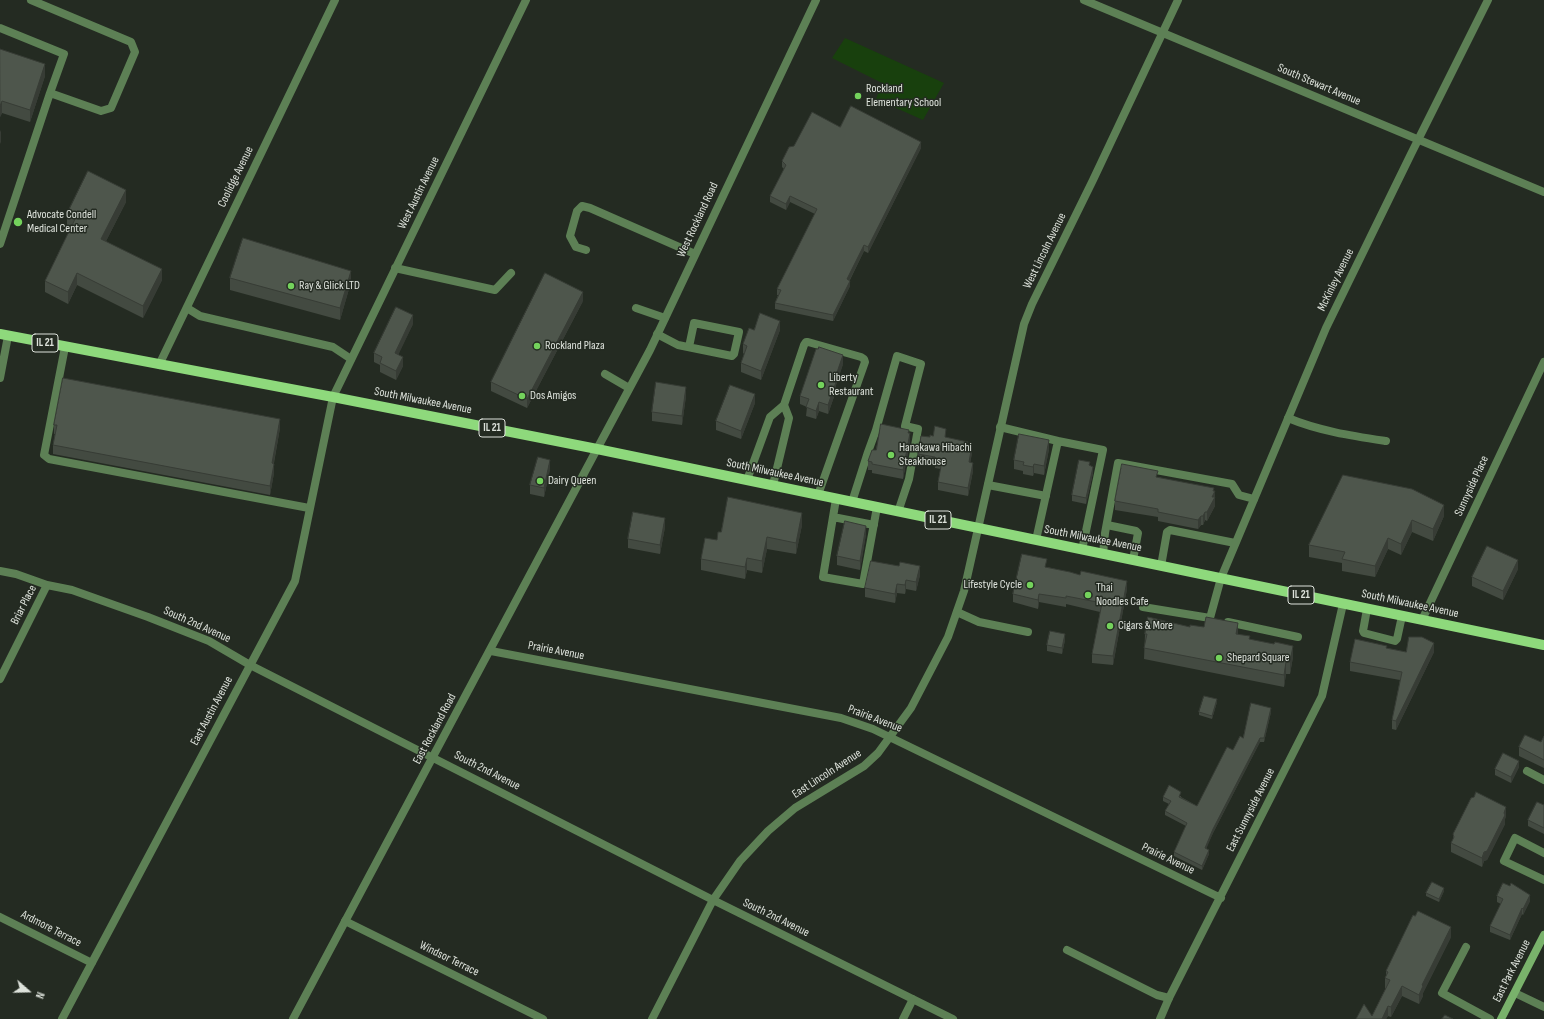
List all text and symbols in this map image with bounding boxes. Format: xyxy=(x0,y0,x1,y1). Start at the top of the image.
street label: South Stewart Avenue xyxy=(1275,61,1363,109)
place label: Rockland Elementary School xyxy=(866,82,941,110)
marker: Rockland Elementary School xyxy=(853,91,863,101)
street label: Coolidge Avenue xyxy=(215,144,257,210)
street label: West Austin Avenue xyxy=(395,154,443,232)
street label: West Rockland Road xyxy=(674,180,722,260)
place label: Advocate Condell Medical Center xyxy=(27,208,96,236)
street label: West Lincoln Avenue xyxy=(1020,211,1070,291)
marker: Advocate Condell Medical Center xyxy=(12,216,24,228)
street label: McKinley Avenue xyxy=(1315,246,1357,314)
place label: Ray & Glick LTD xyxy=(299,279,360,293)
marker: Ray & Glick LTD xyxy=(286,281,296,291)
road number: IL 21 xyxy=(32,334,58,352)
place label: Rockland Plaza xyxy=(545,339,605,353)
marker: Rockland Plaza xyxy=(532,341,542,351)
place label: Liberty Restaurant xyxy=(829,371,874,399)
marker: Liberty Restaurant xyxy=(816,380,826,390)
street label: South Milwaukee Avenue xyxy=(373,384,473,418)
place label: Dos Amigos xyxy=(530,389,576,403)
marker: Dos Amigos xyxy=(517,391,527,401)
road number: IL 21 xyxy=(479,419,505,437)
place label: Hanakawa Hibachi Steakhouse xyxy=(899,441,972,469)
marker: Hanakawa Hibachi Steakhouse xyxy=(886,450,896,460)
street label: Sunnyside Place xyxy=(1452,454,1492,518)
street label: South Milwaukee Avenue xyxy=(725,456,825,490)
place label: Dairy Queen xyxy=(548,474,596,488)
marker: Dairy Queen xyxy=(535,476,545,486)
road number: IL 21 xyxy=(925,511,951,529)
street label: South Milwaukee Avenue xyxy=(1043,522,1143,556)
place label: Lifestyle Cycle xyxy=(964,578,1022,592)
marker: Lifestyle Cycle xyxy=(1025,580,1035,590)
place label: Thai Noodles Cafe xyxy=(1096,581,1149,609)
street label: Briar Place xyxy=(8,583,40,627)
road number: IL 21 xyxy=(1288,586,1314,604)
street label: South Milwaukee Avenue xyxy=(1360,587,1460,621)
marker: Thai Noodles Cafe xyxy=(1083,590,1093,600)
street label: South 2nd Avenue xyxy=(161,604,233,646)
place label: Cigars & More xyxy=(1118,619,1173,633)
marker: Cigars & More xyxy=(1105,621,1115,631)
street label: Prairie Avenue xyxy=(527,639,585,663)
place label: Shepard Square xyxy=(1227,651,1290,665)
marker: Shepard Square xyxy=(1214,653,1224,663)
street label: East Austin Avenue xyxy=(188,674,236,748)
street label: East Rockland Road xyxy=(410,691,460,767)
street label: Prairie Avenue xyxy=(846,702,904,736)
street label: East Lincoln Avenue xyxy=(790,746,864,802)
street label: South 2nd Avenue xyxy=(452,748,522,794)
street label: East Sunnyside Avenue xyxy=(1224,766,1278,854)
street label: Prairie Avenue xyxy=(1139,840,1197,878)
street label: South 2nd Avenue xyxy=(740,896,812,940)
street label: Ardmore Terrace xyxy=(18,908,84,950)
street label: East Park Avenue xyxy=(1490,937,1534,1005)
street label: Windsor Terrace xyxy=(417,938,481,980)
north arrow xyxy=(8,971,48,1011)
text: N xyxy=(33,990,47,1000)

